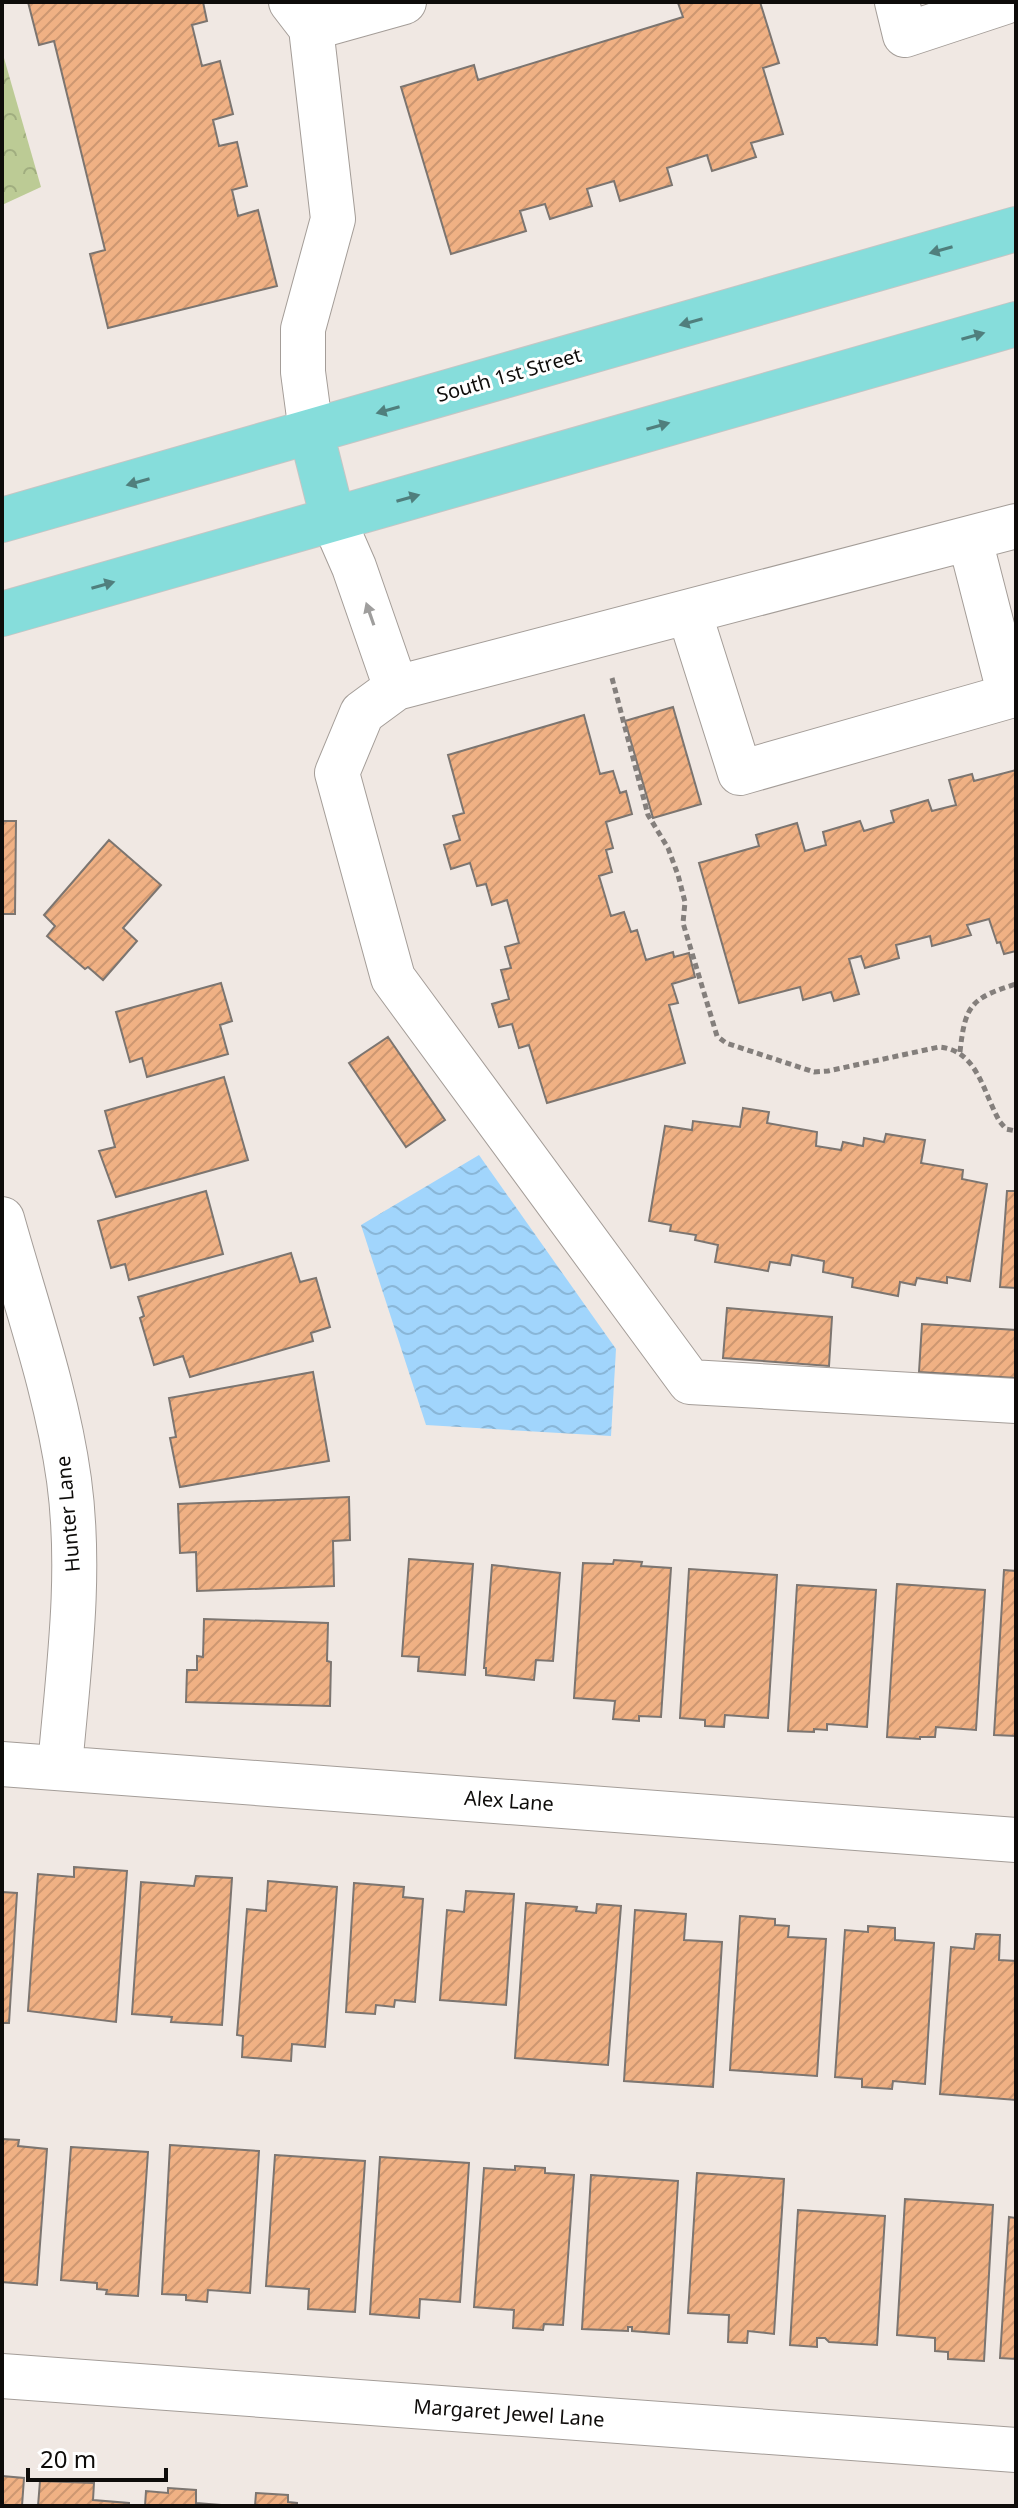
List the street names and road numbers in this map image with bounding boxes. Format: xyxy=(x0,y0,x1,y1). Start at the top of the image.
street label: South 1st Street xyxy=(433,341,584,408)
street label: Hunter Lane xyxy=(49,1455,86,1573)
street label: Alex Lane xyxy=(463,1784,555,1817)
street label: Margaret Jewel Lane xyxy=(413,2392,606,2433)

